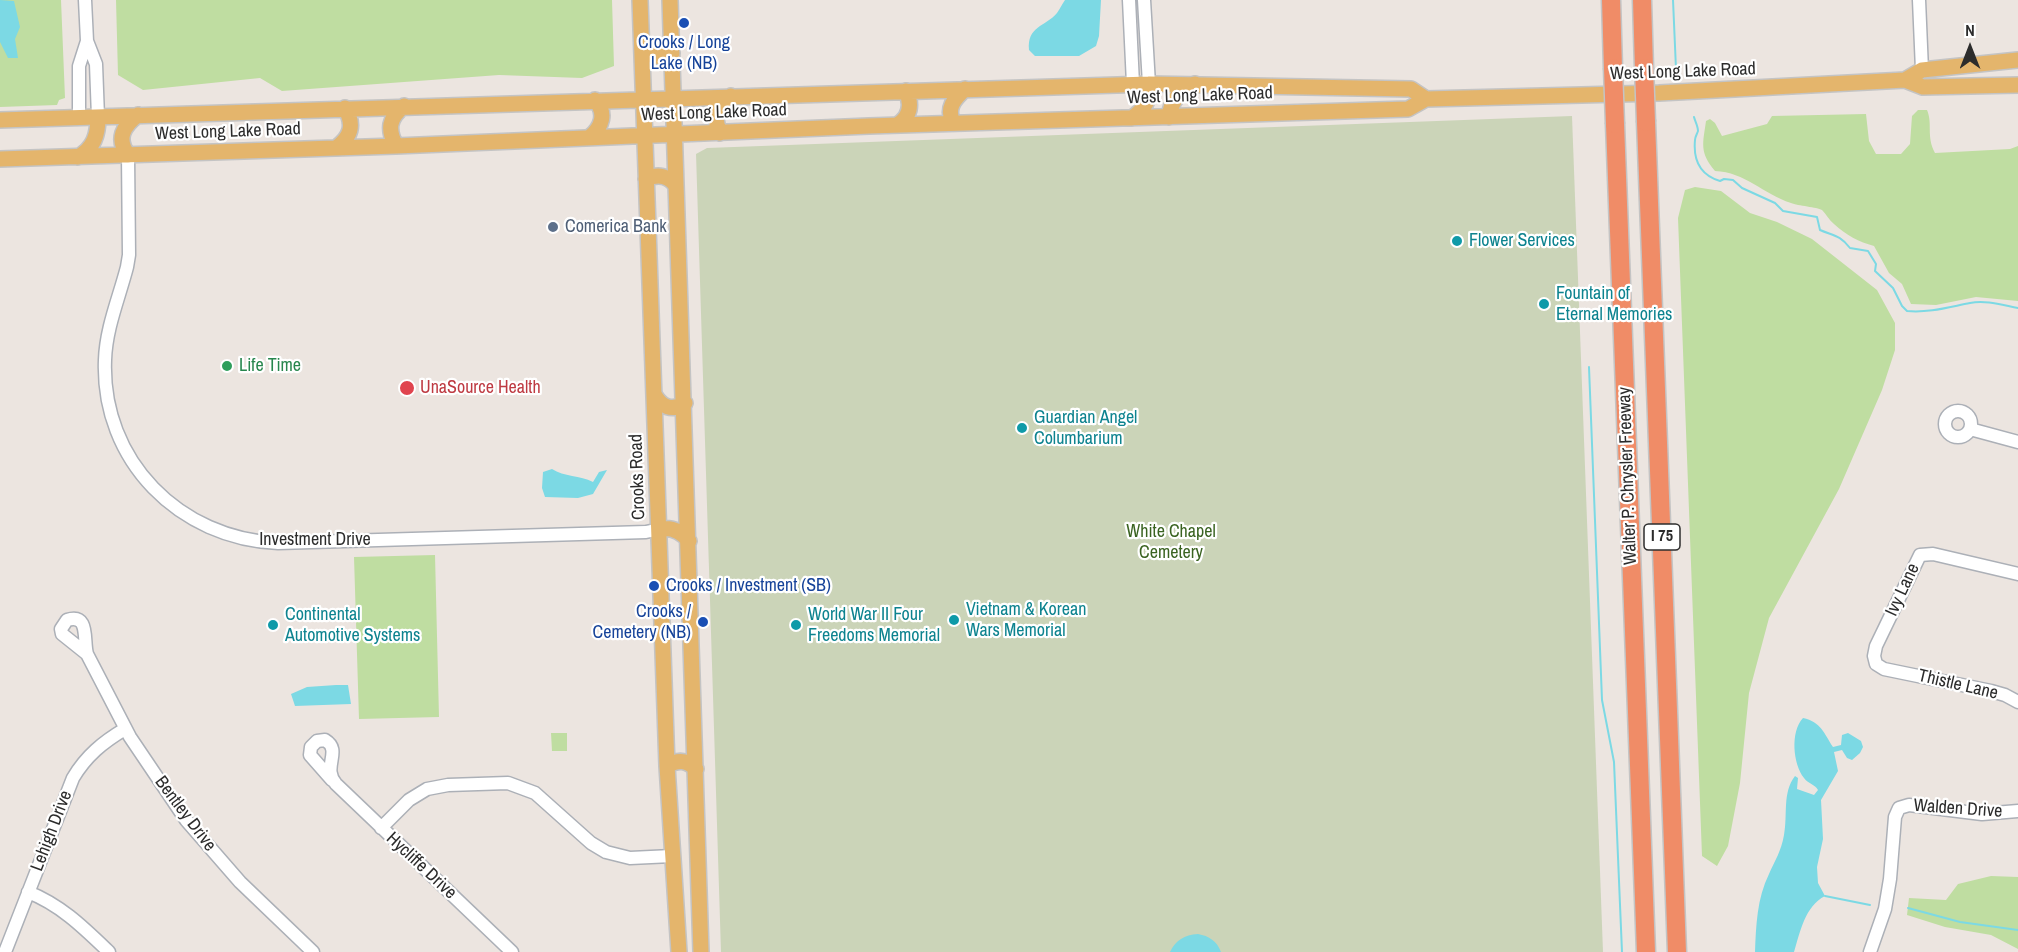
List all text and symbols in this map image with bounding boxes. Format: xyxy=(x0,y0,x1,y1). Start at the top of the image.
marker: Crooks / Long Lake (NB) xyxy=(677,16,691,30)
north arrow xyxy=(1940,18,2000,78)
text: N xyxy=(1965,19,1975,41)
place label: Crooks / Long Lake (NB) xyxy=(638,32,730,74)
street label: West Long Lake Road xyxy=(1610,59,1756,85)
street label: West Long Lake Road xyxy=(1127,83,1273,109)
street label: West Long Lake Road xyxy=(641,100,787,126)
street label: West Long Lake Road xyxy=(155,119,301,145)
place label: Comerica Bank xyxy=(565,216,667,238)
marker: Comerica Bank xyxy=(546,220,560,234)
place label: Flower Services xyxy=(1469,230,1575,252)
marker: Flower Services xyxy=(1450,234,1464,248)
place label: Fountain of Eternal Memories xyxy=(1556,283,1672,326)
marker: Fountain of Eternal Memories xyxy=(1537,297,1551,311)
place label: Life Time xyxy=(239,355,301,377)
marker: Life Time xyxy=(220,359,234,373)
place label: UnaSource Health xyxy=(420,377,541,399)
marker: UnaSource Health xyxy=(398,379,416,397)
street label: Walter P. Chrysler Freeway xyxy=(1614,387,1642,565)
place label: Guardian Angel Columbarium xyxy=(1034,407,1137,450)
marker: Guardian Angel Columbarium xyxy=(1015,421,1029,435)
street label: Crooks Road xyxy=(626,434,650,520)
park label: White Chapel Cemetery xyxy=(1126,521,1216,564)
road number: I 75 xyxy=(1644,524,1680,550)
street label: Investment Drive xyxy=(259,529,371,551)
street label: Ivy Lane xyxy=(1881,560,1925,620)
place label: Crooks / Investment (SB) xyxy=(666,575,831,597)
marker: Crooks / Investment (SB) xyxy=(647,579,661,593)
place label: Vietnam & Korean Wars Memorial xyxy=(966,599,1086,642)
place label: Crooks / Cemetery (NB) xyxy=(593,601,691,644)
place label: Continental Automotive Systems xyxy=(285,604,420,646)
place label: World War II Four Freedoms Memorial xyxy=(808,604,940,646)
marker: Vietnam & Korean Wars Memorial xyxy=(947,613,961,627)
marker: Crooks / Cemetery (NB) xyxy=(696,615,710,629)
marker: Continental Automotive Systems xyxy=(266,618,280,632)
marker: World War II Four Freedoms Memorial xyxy=(789,618,803,632)
street label: Thistle Lane xyxy=(1916,665,2000,705)
street label: Bentley Drive xyxy=(150,772,220,856)
street label: Lehigh Drive xyxy=(27,788,77,874)
street label: Walden Drive xyxy=(1913,795,2003,823)
street label: Hycliffe Drive xyxy=(381,828,461,904)

